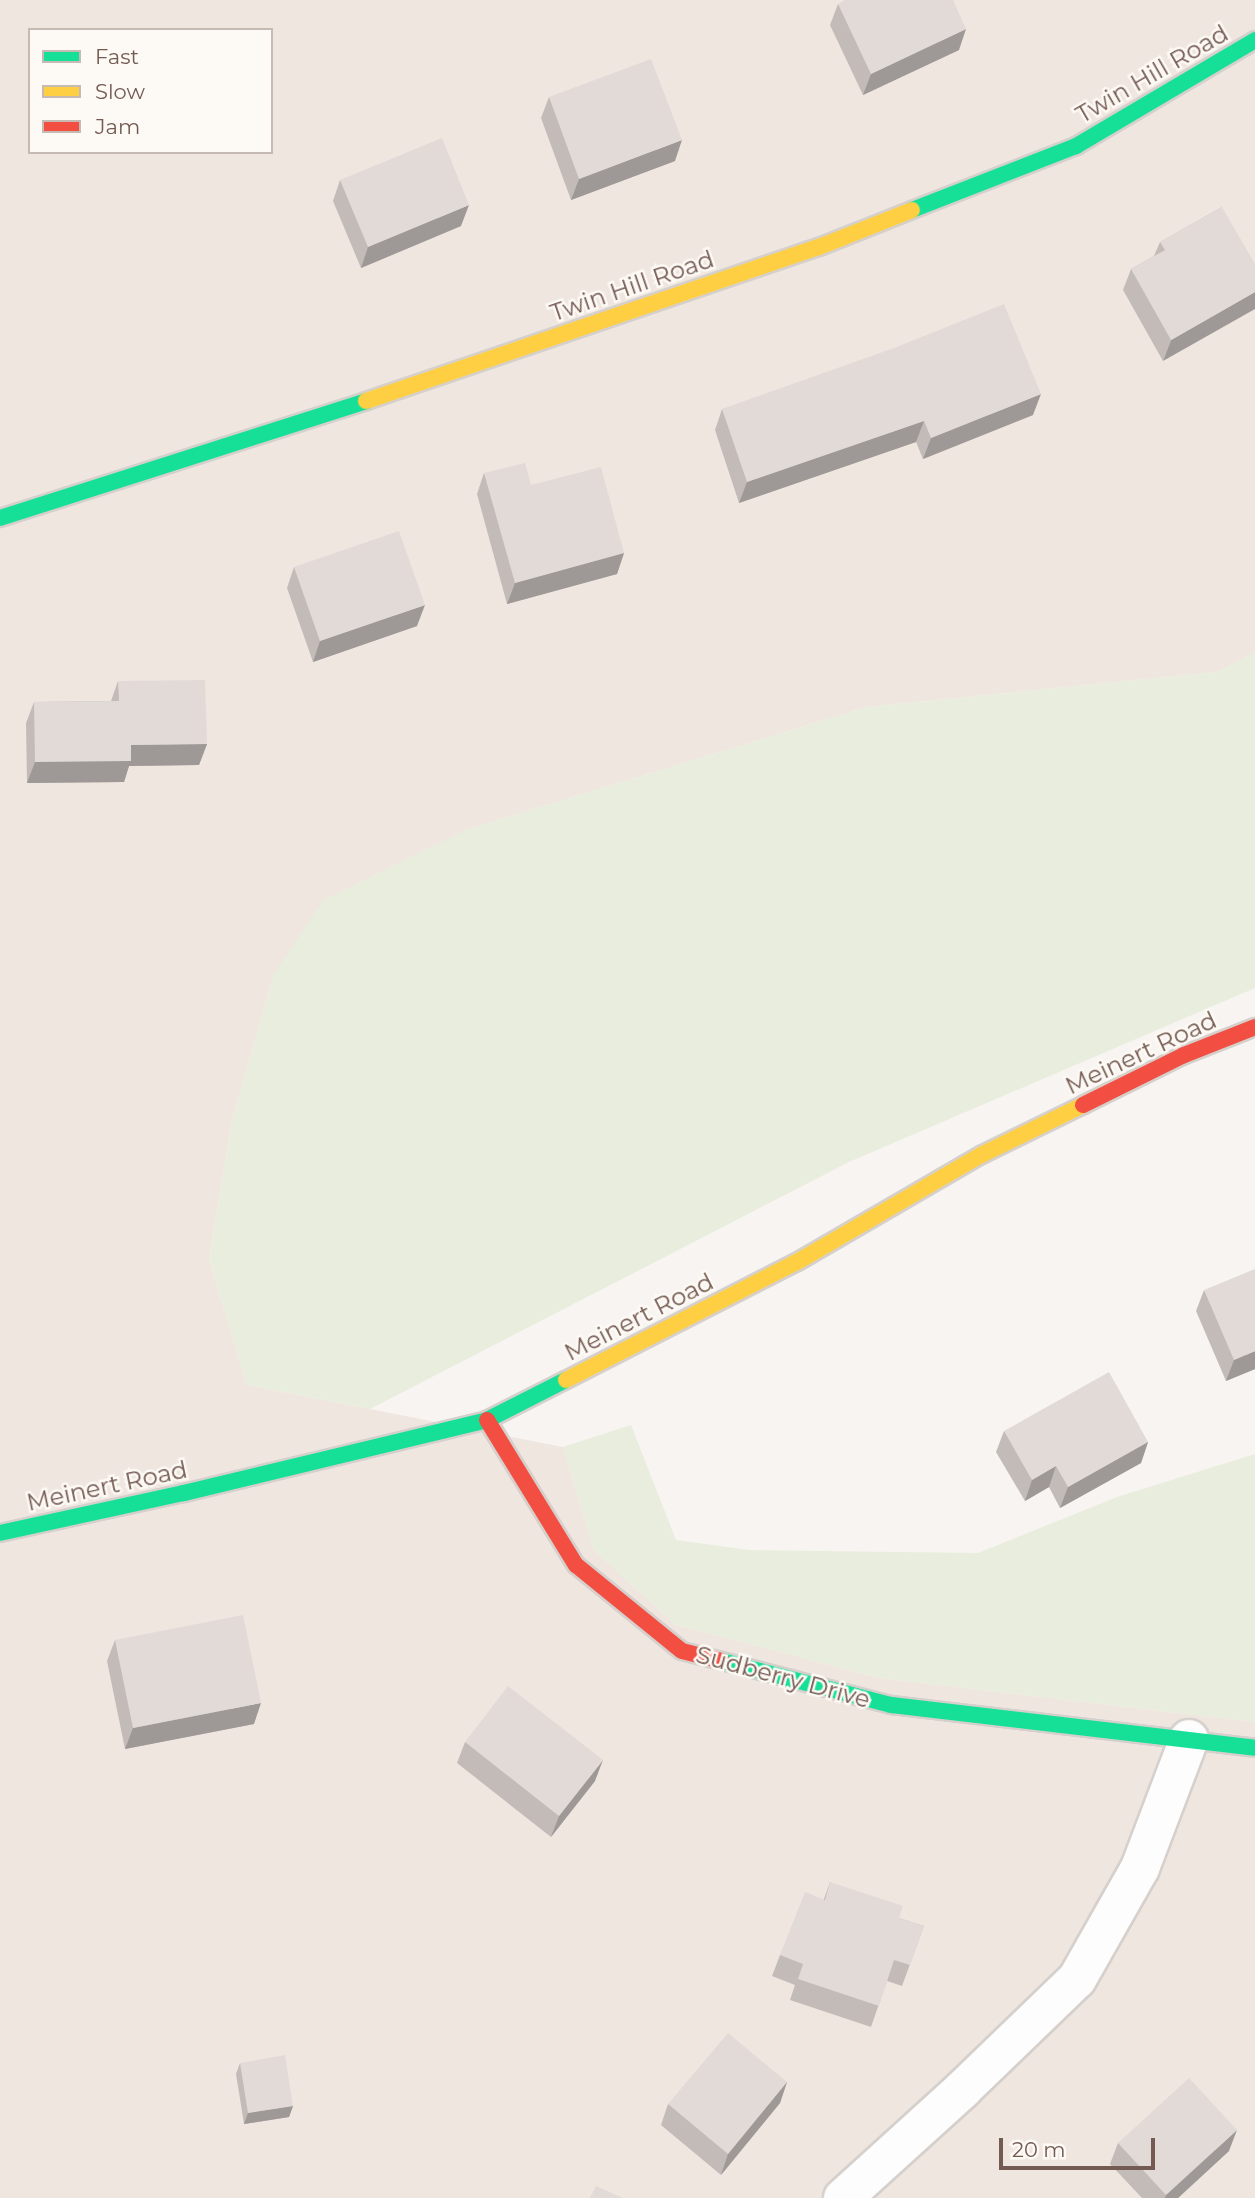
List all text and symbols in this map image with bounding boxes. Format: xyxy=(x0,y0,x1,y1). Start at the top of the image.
street label: Twin Hill Road xyxy=(1071,19,1233,129)
legend xyxy=(28,28,273,154)
text: Fast xyxy=(95,44,139,69)
text: Slow xyxy=(95,79,145,104)
text: Jam xyxy=(95,114,140,139)
street label: Twin Hill Road xyxy=(546,245,718,327)
street label: Meinert Road xyxy=(1061,1005,1221,1101)
street label: Meinert Road xyxy=(560,1267,718,1367)
street label: Meinert Road xyxy=(24,1455,190,1517)
street label: Sudberry Drive xyxy=(693,1640,873,1714)
scale bar xyxy=(1003,2124,1159,2168)
text: 20 m xyxy=(1012,2137,1066,2162)

